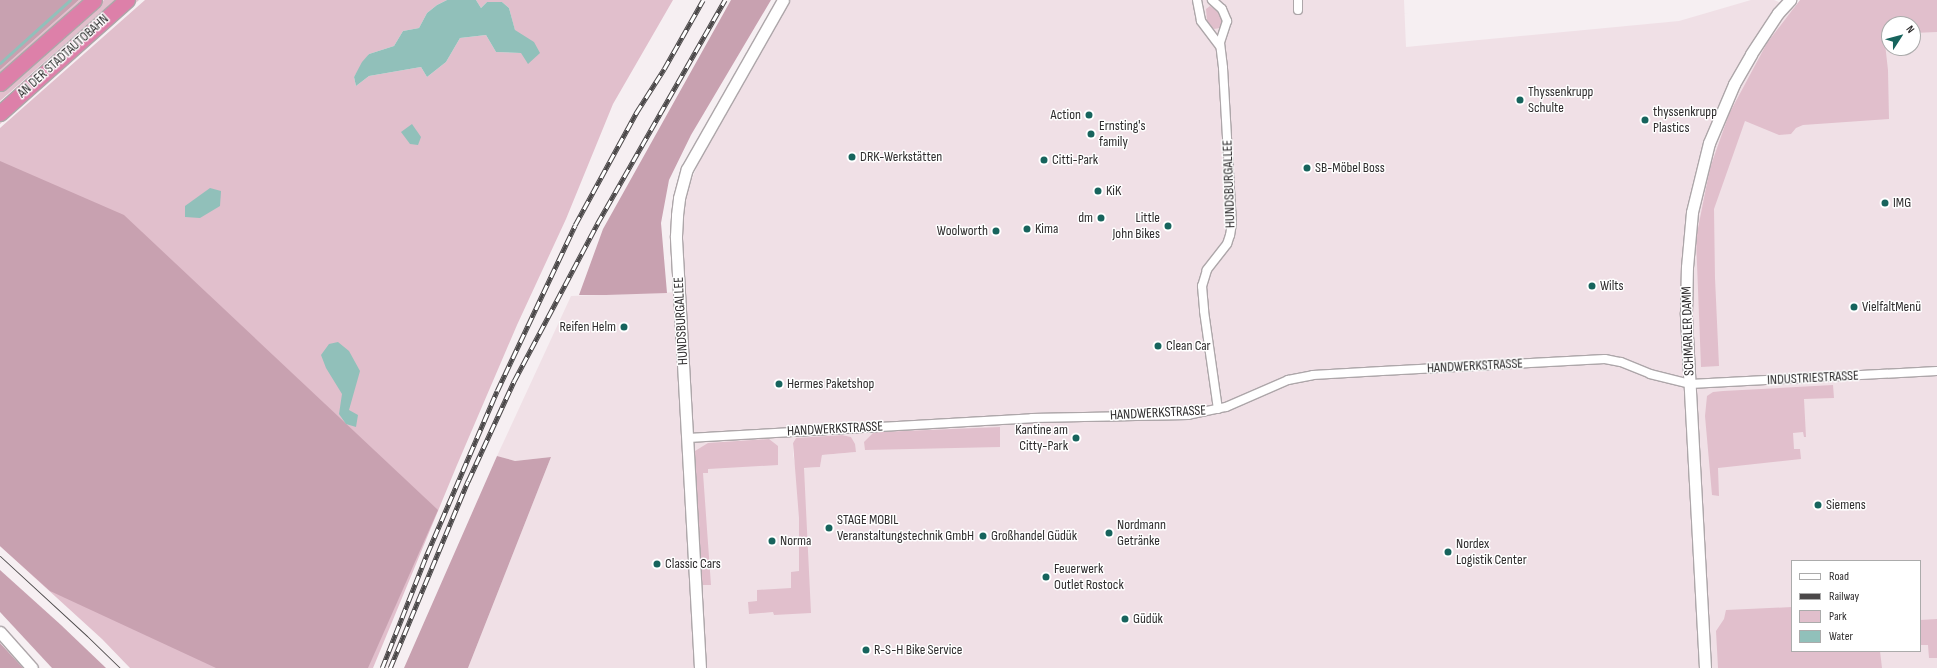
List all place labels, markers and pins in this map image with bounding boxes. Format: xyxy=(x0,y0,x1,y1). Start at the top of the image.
place label: Thyssenkrupp Schulte xyxy=(1528,84,1593,116)
marker: Thyssenkrupp Schulte xyxy=(1515,95,1525,105)
place label: thyssenkrupp Plastics xyxy=(1653,104,1717,136)
place label: Action xyxy=(1051,107,1081,123)
marker: Action xyxy=(1084,110,1094,120)
marker: thyssenkrupp Plastics xyxy=(1640,115,1650,125)
place label: Ernsting's family xyxy=(1099,118,1145,150)
marker: Ernsting's family xyxy=(1086,129,1096,139)
place label: DRK-Werkstätten xyxy=(860,149,942,165)
marker: DRK-Werkstätten xyxy=(847,152,857,162)
place label: Citti-Park xyxy=(1052,152,1098,168)
marker: Citti-Park xyxy=(1039,155,1049,165)
place label: SB-Möbel Boss xyxy=(1315,160,1385,176)
marker: SB-Möbel Boss xyxy=(1302,163,1312,173)
place label: KiK xyxy=(1106,183,1121,199)
marker: KiK xyxy=(1093,186,1103,196)
place label: IMG xyxy=(1893,195,1911,211)
marker: IMG xyxy=(1880,198,1890,208)
place label: dm xyxy=(1078,210,1093,226)
place label: Little John Bikes xyxy=(1112,210,1160,242)
marker: dm xyxy=(1096,213,1106,223)
place label: Kima xyxy=(1035,221,1058,237)
marker: Little John Bikes xyxy=(1163,221,1173,231)
place label: Woolworth xyxy=(937,223,988,239)
marker: Kima xyxy=(1022,224,1032,234)
marker: Woolworth xyxy=(991,226,1001,236)
place label: Wilts xyxy=(1600,278,1624,294)
marker: Wilts xyxy=(1587,281,1597,291)
place label: VielfaltMenü xyxy=(1862,299,1921,315)
marker: VielfaltMenü xyxy=(1849,302,1859,312)
place label: Reifen Helm xyxy=(560,319,616,335)
marker: Reifen Helm xyxy=(619,322,629,332)
place label: Clean Car xyxy=(1166,338,1211,354)
marker: Clean Car xyxy=(1153,341,1163,351)
place label: Hermes Paketshop xyxy=(787,376,874,392)
marker: Hermes Paketshop xyxy=(774,379,784,389)
place label: Kantine am Citty-Park xyxy=(1015,422,1068,454)
marker: Kantine am Citty-Park xyxy=(1071,433,1081,443)
place label: Siemens xyxy=(1826,497,1866,513)
marker: Siemens xyxy=(1813,500,1823,510)
place label: STAGE MOBIL Veranstaltungstechnik GmbH xyxy=(837,512,974,544)
place label: Nordmann Getränke xyxy=(1117,517,1166,550)
marker: STAGE MOBIL Veranstaltungstechnik GmbH xyxy=(824,523,834,533)
place label: Großhandel Güdük xyxy=(991,528,1077,544)
marker: Nordmann Getränke xyxy=(1104,528,1114,538)
marker: Großhandel Güdük xyxy=(978,531,988,541)
place label: Norma xyxy=(780,533,811,549)
marker: Norma xyxy=(767,536,777,546)
place label: Nordex Logistik Center xyxy=(1456,536,1527,568)
marker: Nordex Logistik Center xyxy=(1443,547,1453,557)
place label: Classic Cars xyxy=(665,556,721,572)
marker: Classic Cars xyxy=(652,559,662,569)
place label: Feuerwerk Outlet Rostock xyxy=(1054,561,1124,594)
marker: Feuerwerk Outlet Rostock xyxy=(1041,572,1051,582)
place label: Güdük xyxy=(1133,611,1163,627)
marker: Güdük xyxy=(1120,614,1130,624)
place label: R-S-H Bike Service xyxy=(874,642,962,658)
marker: R-S-H Bike Service xyxy=(861,645,871,655)

